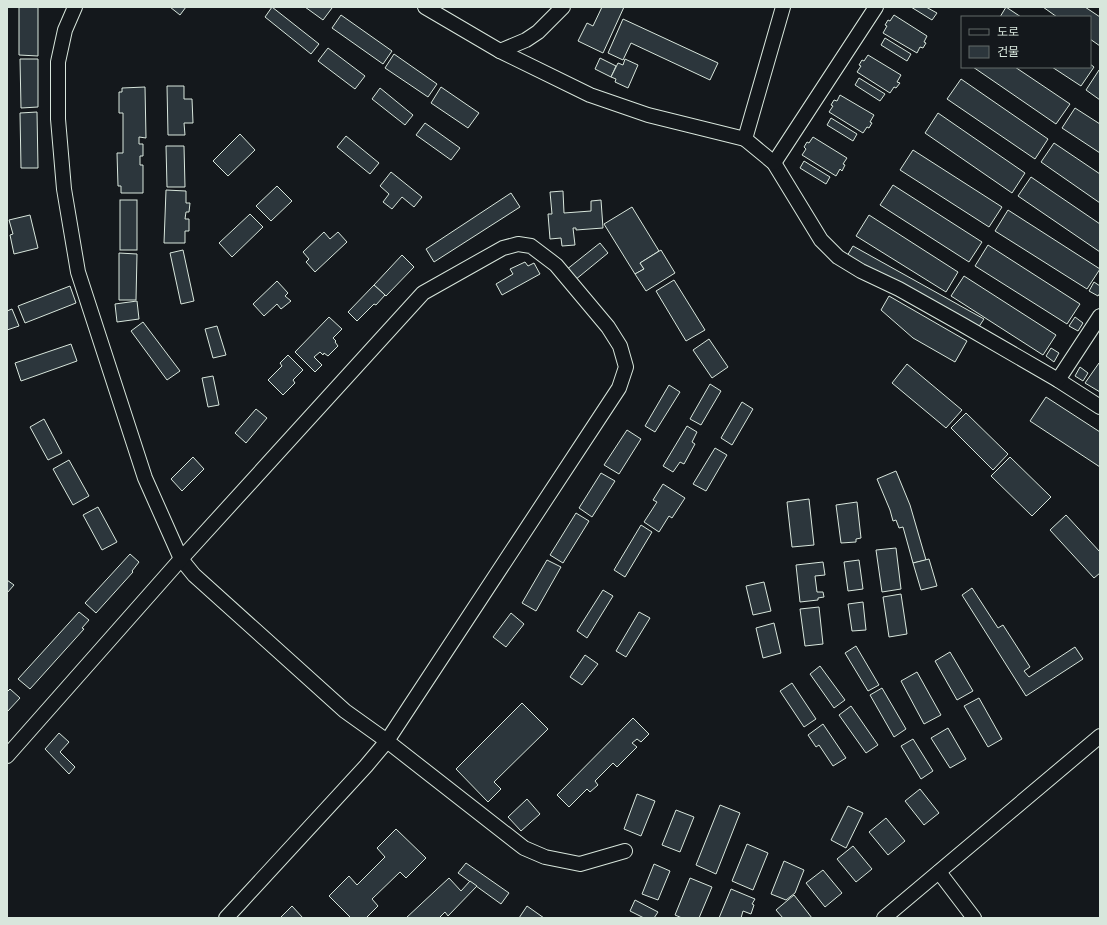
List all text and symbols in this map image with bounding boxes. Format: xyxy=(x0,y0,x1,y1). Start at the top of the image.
legend xyxy=(961,16,1091,68)
text: 도로 xyxy=(997,25,1019,39)
text: 건물 xyxy=(997,45,1019,59)

